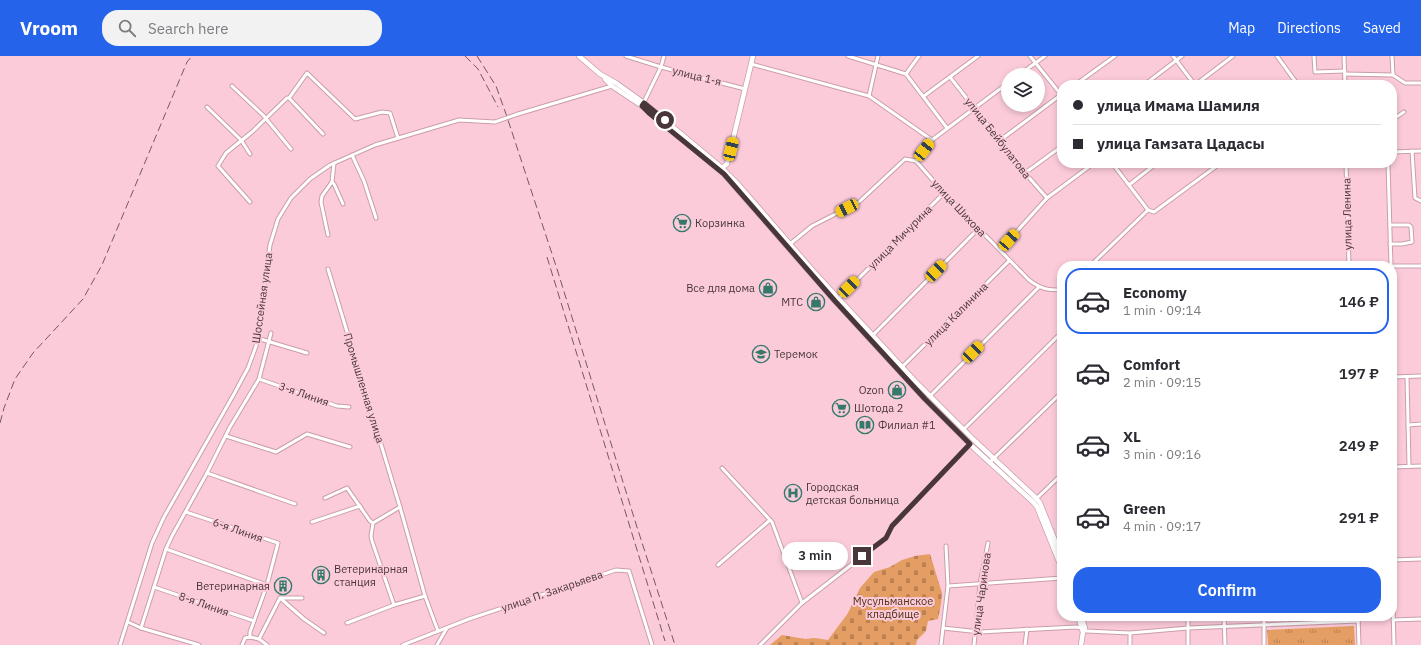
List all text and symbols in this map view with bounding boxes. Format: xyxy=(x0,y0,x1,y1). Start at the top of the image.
search box xyxy=(102,10,382,46)
text: Vroom xyxy=(20,16,78,40)
icon: search xyxy=(116,17,138,39)
text: Search here xyxy=(148,19,228,38)
text: Map xyxy=(1228,19,1255,37)
text: Directions xyxy=(1277,19,1341,37)
text: Saved xyxy=(1363,19,1401,37)
street label: улица 1-я xyxy=(671,63,723,89)
map controls xyxy=(1001,68,1045,112)
button: layers xyxy=(1001,68,1045,112)
street label: улица Бейбулатова xyxy=(962,95,1034,181)
text: улица Имама Шамиля xyxy=(1097,96,1260,115)
route start xyxy=(656,111,674,129)
text: улица Гамзата Цадасы xyxy=(1097,134,1265,153)
car xyxy=(722,136,740,162)
car xyxy=(912,137,936,163)
street label: улица Шихова xyxy=(929,176,989,240)
street label: улица Ленина xyxy=(1339,178,1355,250)
car xyxy=(834,197,860,219)
street label: улица Мичурина xyxy=(865,202,935,272)
supermarket icon: Корзинка xyxy=(672,213,692,233)
place label: Корзинка xyxy=(695,216,745,230)
car xyxy=(997,227,1021,253)
street label: Шоссейная улица xyxy=(249,252,275,344)
car xyxy=(923,258,949,284)
car xyxy=(836,274,862,300)
shop icon: Все для дома xyxy=(758,278,778,298)
street label: улица Калинина xyxy=(921,279,991,349)
place label: Все для дома xyxy=(686,281,755,295)
icon: car xyxy=(1075,283,1111,319)
text: Economy xyxy=(1123,283,1187,302)
shop icon: МТС xyxy=(806,292,826,312)
text: 146 ₽ xyxy=(1339,292,1379,311)
place label: МТС xyxy=(781,295,803,309)
text: 1 min · 09:14 xyxy=(1123,302,1201,319)
street label: Промышленная улица xyxy=(341,331,387,445)
car xyxy=(960,339,986,365)
school or university icon: Теремок xyxy=(751,344,771,364)
place label: Теремок xyxy=(774,347,818,361)
icon: car xyxy=(1075,355,1111,391)
text: Comfort xyxy=(1123,355,1180,374)
text: 197 ₽ xyxy=(1339,364,1379,383)
text: 2 min · 09:15 xyxy=(1123,374,1201,391)
street label: 3-я Линия xyxy=(277,379,331,409)
shop icon: Ozon xyxy=(887,380,907,400)
place label: Ozon xyxy=(859,383,884,397)
supermarket icon: Шотода 2 xyxy=(831,398,851,418)
place label: Шотода 2 xyxy=(854,401,903,415)
library icon: Филиал #1 xyxy=(855,415,875,435)
place label: Филиал #1 xyxy=(878,418,936,432)
icon: car xyxy=(1075,427,1111,463)
text: XL xyxy=(1123,427,1141,446)
text: 249 ₽ xyxy=(1339,436,1379,455)
text: 3 min · 09:16 xyxy=(1123,446,1201,463)
place label: Городская детская больница xyxy=(806,480,899,507)
hospital icon: Городская детская больница xyxy=(783,483,803,503)
icon: car xyxy=(1075,499,1111,535)
text: Green xyxy=(1123,499,1166,518)
text: 291 ₽ xyxy=(1339,508,1379,527)
street label: 6-я Линия xyxy=(211,515,265,545)
text: 4 min · 09:17 xyxy=(1123,518,1201,535)
callout: 3 min xyxy=(782,542,848,570)
text: 3 min xyxy=(798,547,832,564)
route end xyxy=(853,547,871,565)
street label: улица Чаринова xyxy=(968,552,994,636)
place label: Ветеринарная станция xyxy=(334,562,408,589)
building icon: Ветеринарная станция xyxy=(311,565,331,585)
street label: улица П. Закарьяева xyxy=(499,567,605,615)
button: Confirm xyxy=(1073,567,1381,613)
building icon: Ветеринарная xyxy=(273,576,293,596)
place label: Ветеринарная xyxy=(196,579,270,593)
street label: 8-я Линия xyxy=(177,589,231,619)
park label: Мусульманское кладбище xyxy=(853,594,933,621)

